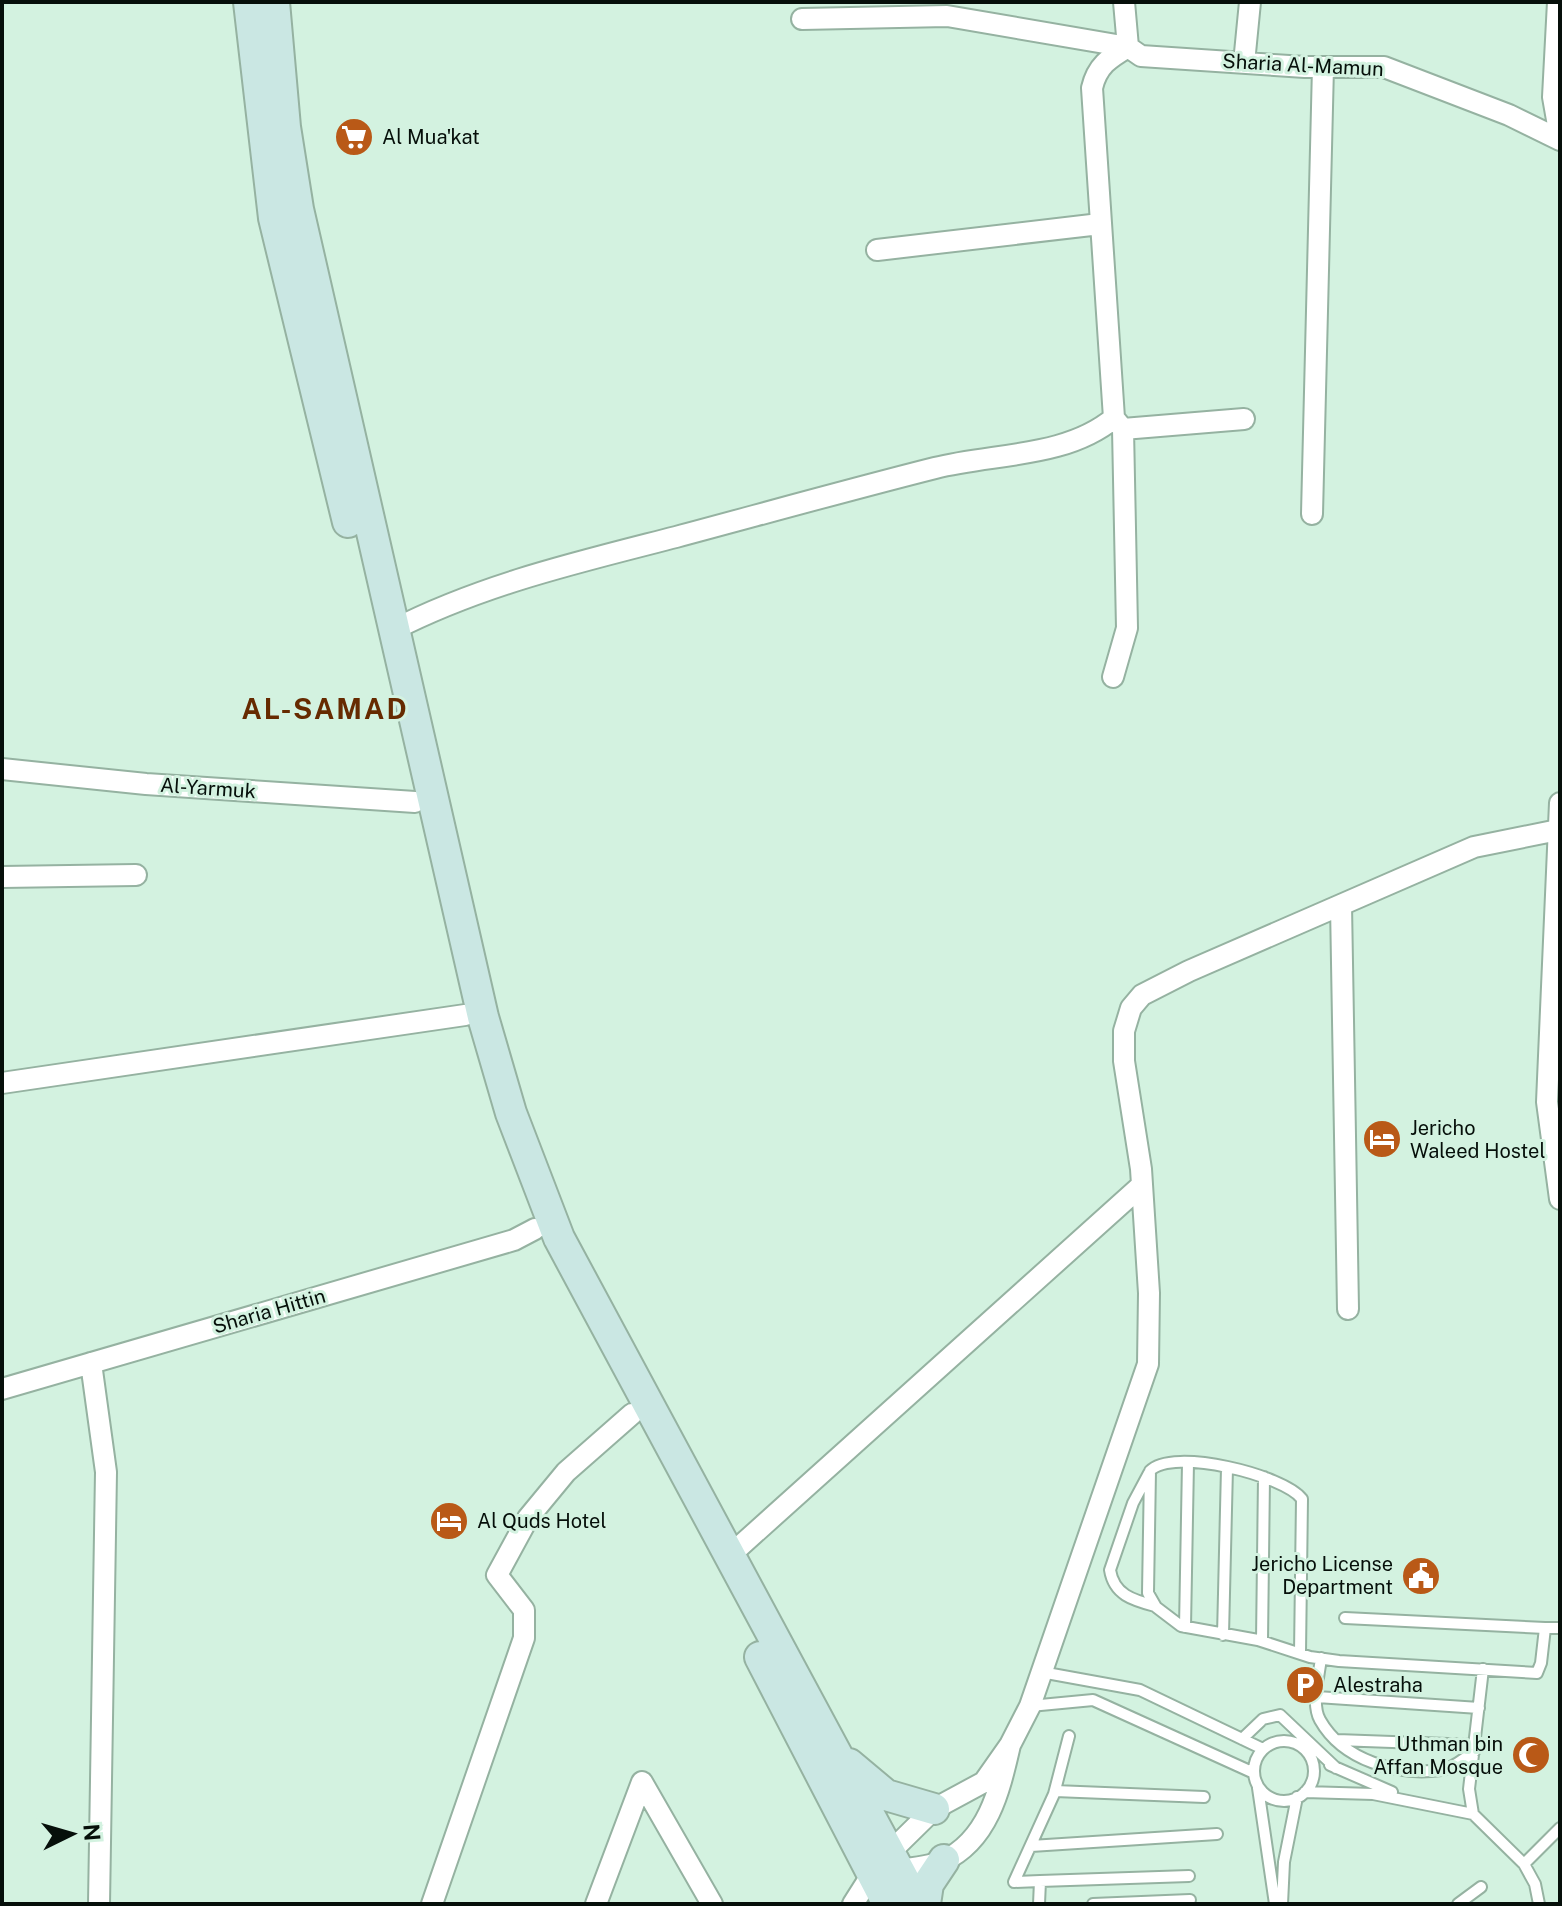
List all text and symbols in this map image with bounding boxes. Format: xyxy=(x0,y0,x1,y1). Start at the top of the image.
street label: Sharia Al-Mamun xyxy=(1222,49,1384,81)
supermarket icon: Al Mua'kat xyxy=(333,116,375,158)
place label: Al Mua'kat xyxy=(382,125,480,149)
district label: AL-SAMAD xyxy=(241,692,409,725)
street label: Al-Yarmuk xyxy=(159,773,257,803)
place label: Jericho Waleed Hostel xyxy=(1410,1116,1546,1163)
hotel icon: Jericho Waleed Hostel xyxy=(1361,1118,1403,1160)
street label: Sharia Hittin xyxy=(210,1283,328,1339)
hotel icon: Al Quds Hotel xyxy=(428,1500,470,1542)
place label: Al Quds Hotel xyxy=(477,1509,606,1533)
place label: Jericho License Department xyxy=(1251,1552,1393,1599)
public building icon: Jericho License Department xyxy=(1400,1555,1442,1597)
parking icon: Alestraha xyxy=(1284,1664,1326,1706)
place label: Alestraha xyxy=(1333,1673,1423,1697)
place label: Uthman bin Affan Mosque xyxy=(1373,1732,1503,1779)
mosque icon: Uthman bin Affan Mosque xyxy=(1510,1734,1552,1776)
north arrow xyxy=(32,1794,112,1874)
text: N xyxy=(78,1823,106,1842)

